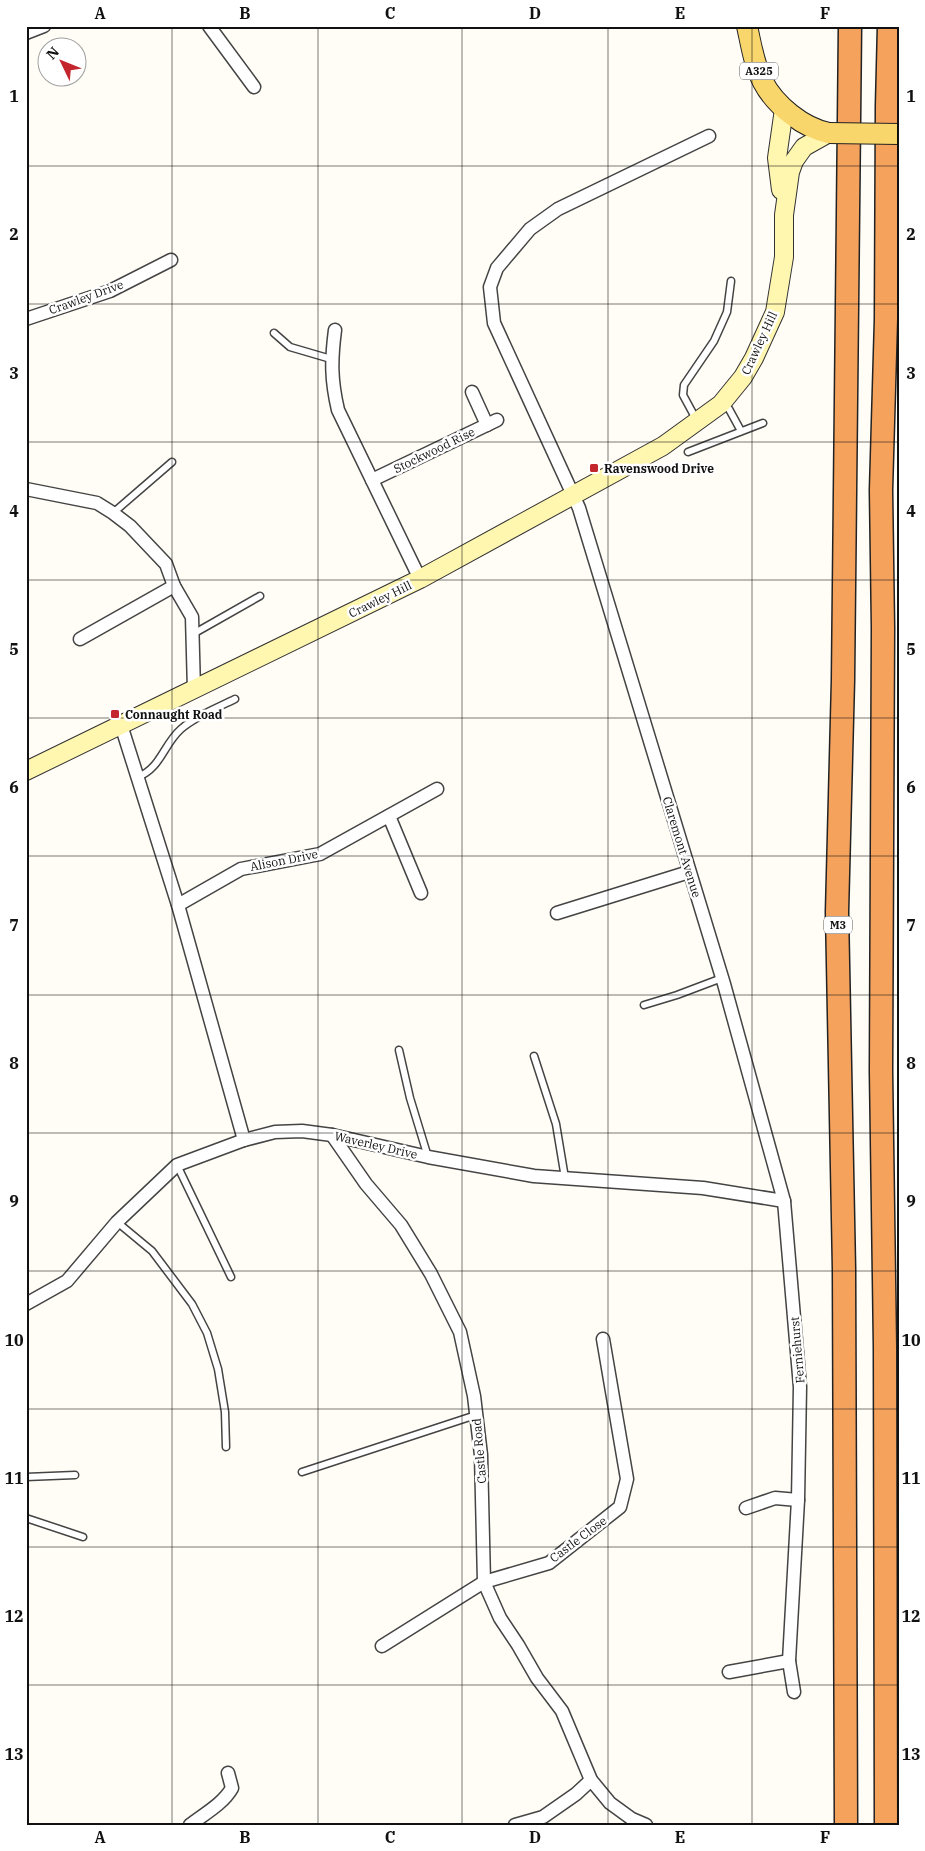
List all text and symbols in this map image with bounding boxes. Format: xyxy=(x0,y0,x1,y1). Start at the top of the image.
text: A xyxy=(94,3,106,23)
text: B xyxy=(239,3,251,23)
text: C xyxy=(385,3,395,23)
text: D xyxy=(529,3,541,23)
text: E xyxy=(675,3,685,23)
text: F xyxy=(820,3,830,23)
north arrow xyxy=(38,38,88,88)
text: N xyxy=(42,43,63,63)
road number: A325 xyxy=(740,62,778,80)
text: 1 xyxy=(9,86,19,106)
text: 1 xyxy=(906,86,916,106)
text: 2 xyxy=(9,224,19,244)
text: 2 xyxy=(906,224,916,244)
street label: Crawley Drive xyxy=(47,277,125,317)
street label: Crawley Hill xyxy=(738,309,780,377)
text: 3 xyxy=(9,363,19,383)
text: 3 xyxy=(906,363,916,383)
street label: Stockwood Rise xyxy=(391,424,477,476)
place label: Ravenswood Drive xyxy=(604,461,714,476)
marker: Ravenswood Drive xyxy=(588,462,600,474)
text: 4 xyxy=(9,501,19,521)
text: 4 xyxy=(906,501,916,521)
street label: Crawley Hill xyxy=(346,577,414,621)
text: 5 xyxy=(9,639,19,659)
text: 5 xyxy=(906,639,916,659)
place label: Connaught Road xyxy=(125,707,223,722)
marker: Connaught Road xyxy=(109,708,121,720)
text: 6 xyxy=(9,777,19,797)
text: 6 xyxy=(906,777,916,797)
street label: Claremont Avenue xyxy=(660,795,704,899)
street label: Alison Drive xyxy=(249,846,319,874)
text: 7 xyxy=(9,915,19,935)
text: 7 xyxy=(906,915,916,935)
road number: M3 xyxy=(824,916,852,934)
text: 8 xyxy=(9,1053,19,1073)
text: 8 xyxy=(906,1053,916,1073)
street label: Waverley Drive xyxy=(333,1128,419,1162)
text: 9 xyxy=(9,1191,19,1211)
text: 9 xyxy=(906,1191,916,1211)
street label: Ferniehurst xyxy=(787,1316,807,1384)
text: 10 xyxy=(4,1330,24,1350)
text: 10 xyxy=(901,1330,921,1350)
street label: Castle Road xyxy=(469,1418,489,1484)
text: 11 xyxy=(4,1468,24,1488)
text: 11 xyxy=(901,1468,921,1488)
street label: Castle Close xyxy=(547,1513,609,1565)
text: 12 xyxy=(4,1606,24,1626)
text: 12 xyxy=(901,1606,921,1626)
text: 13 xyxy=(4,1744,24,1764)
text: 13 xyxy=(901,1744,921,1764)
text: A xyxy=(94,1827,106,1847)
text: B xyxy=(239,1827,251,1847)
text: C xyxy=(385,1827,395,1847)
text: D xyxy=(529,1827,541,1847)
text: E xyxy=(675,1827,685,1847)
text: F xyxy=(820,1827,830,1847)

